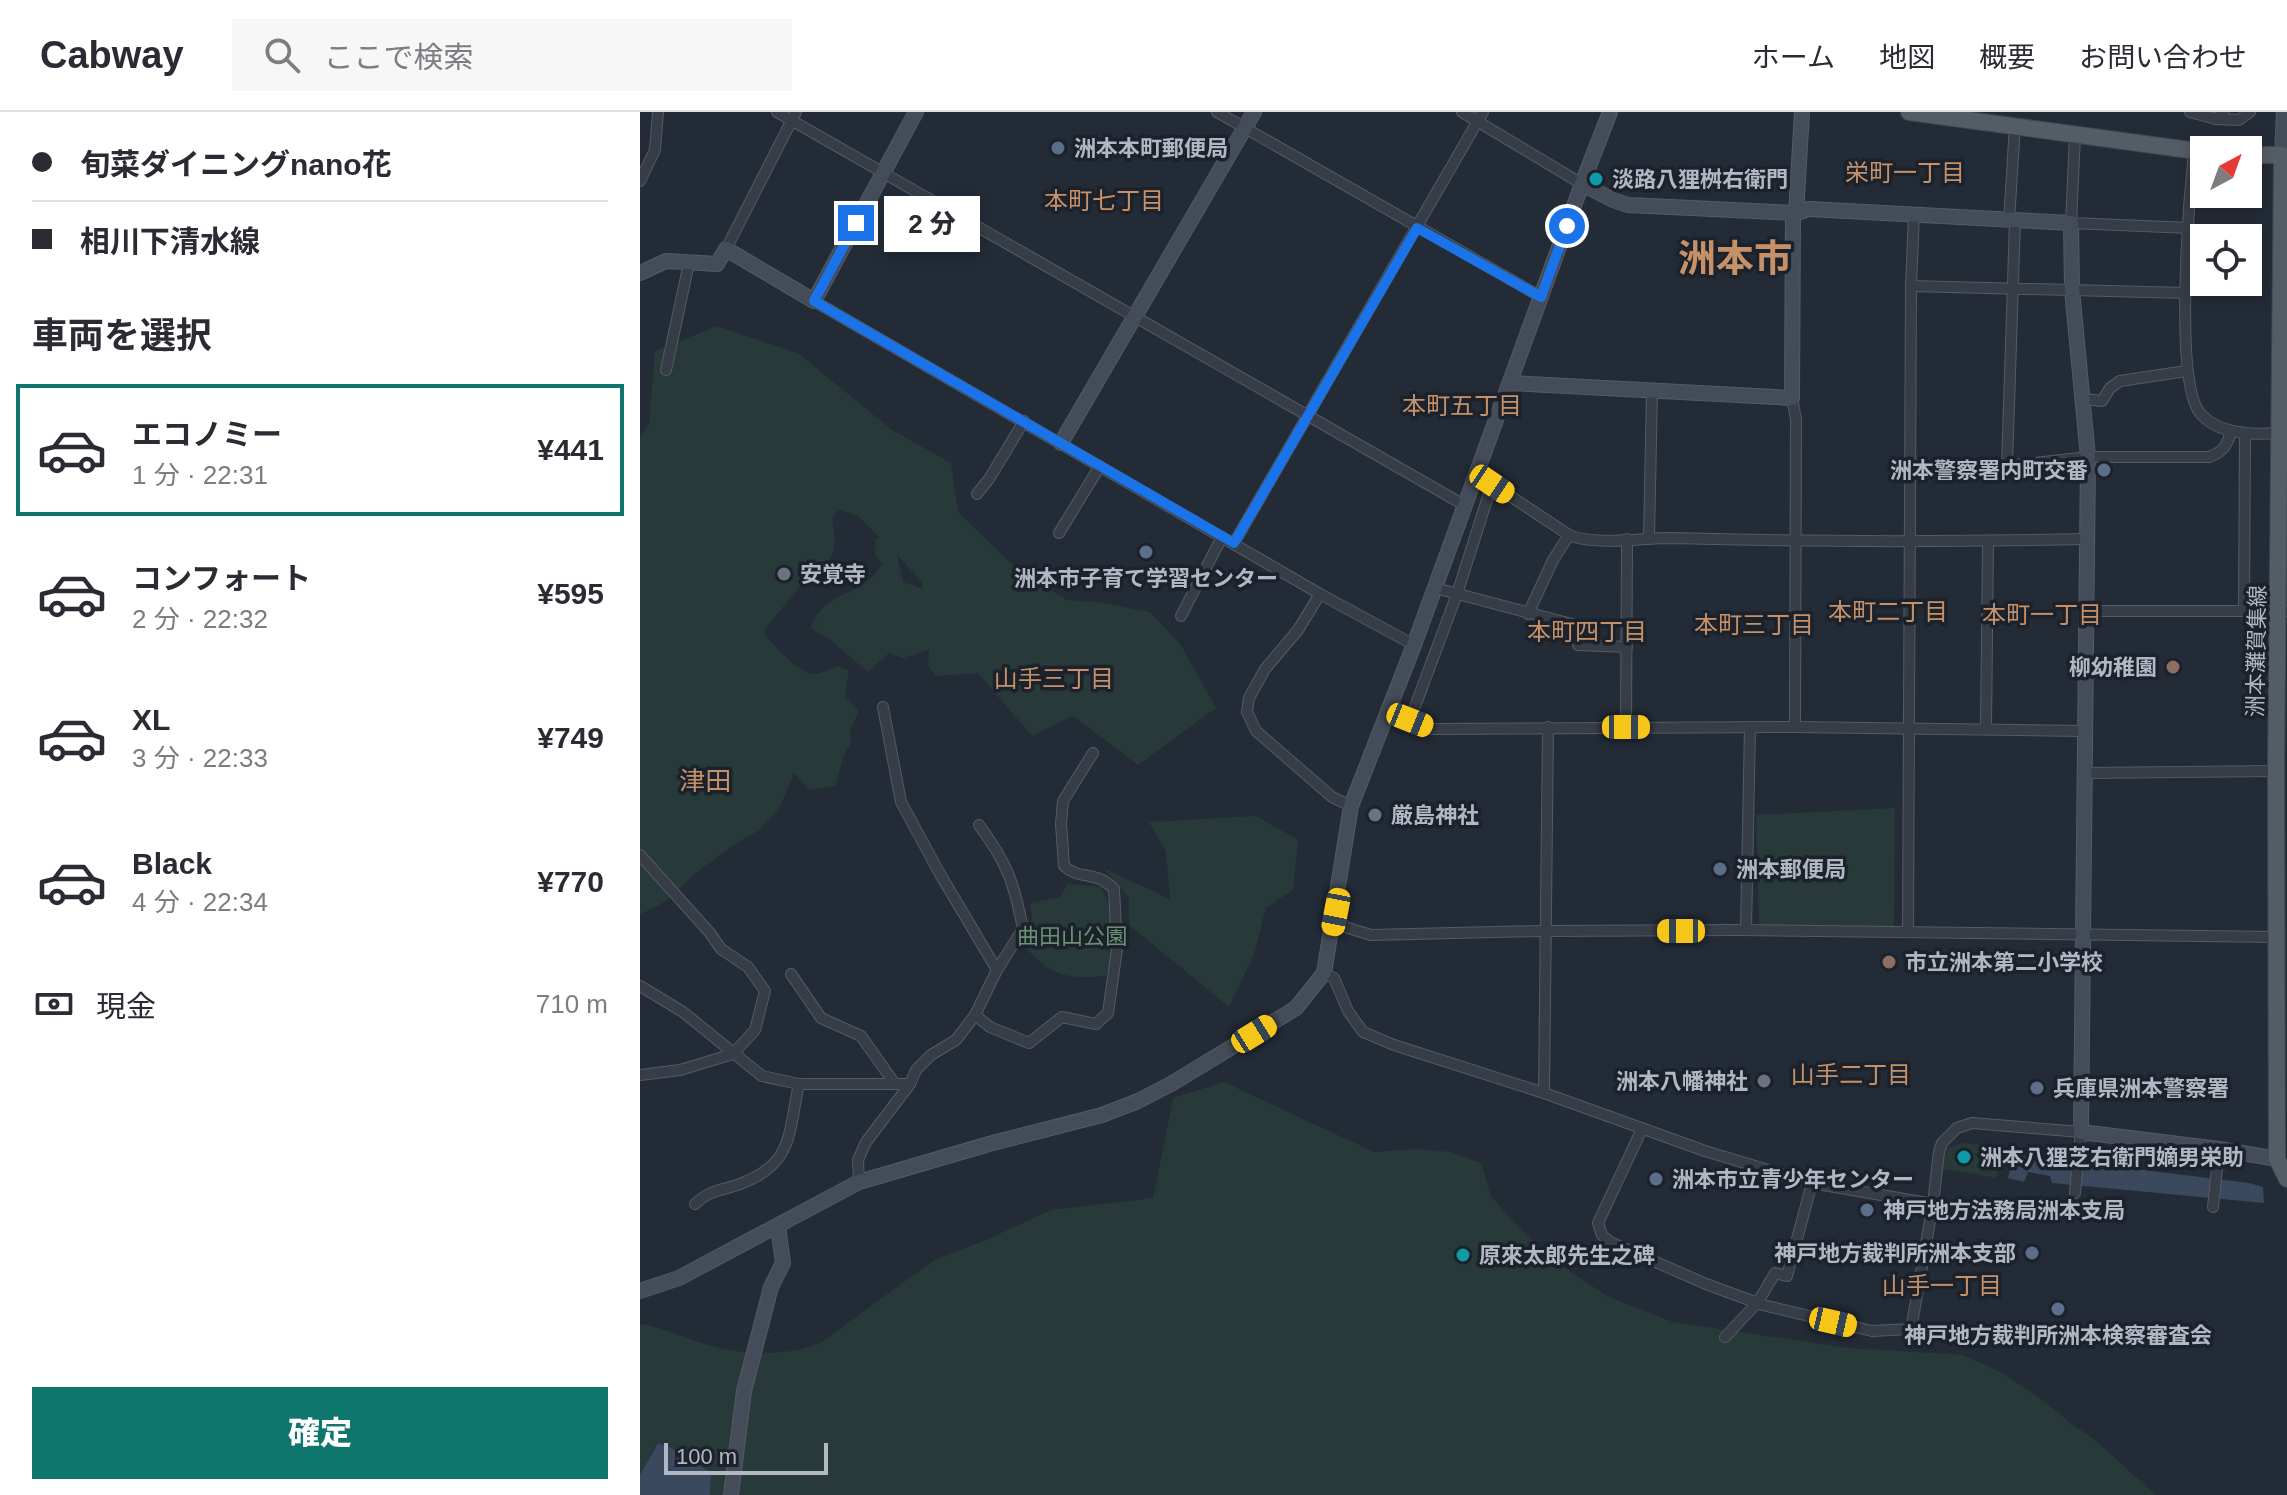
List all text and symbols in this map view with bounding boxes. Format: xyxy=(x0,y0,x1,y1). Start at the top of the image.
search box xyxy=(232,19,792,91)
icon: search xyxy=(260,33,304,77)
text: Cabway xyxy=(40,34,184,76)
text: ここで検索 xyxy=(324,41,474,74)
text: ホーム xyxy=(1752,42,1835,73)
text: 地図 xyxy=(1879,42,1935,73)
text: 概要 xyxy=(1979,42,2035,73)
text: お問い合わせ xyxy=(2079,42,2247,73)
place label: 洲本本町郵便局 xyxy=(1074,136,1228,161)
north arrow xyxy=(2190,136,2262,208)
map controls xyxy=(2190,136,2262,296)
marker: 洲本本町郵便局 xyxy=(1049,139,1067,157)
text: 旬菜ダイニングnano花 xyxy=(80,148,392,181)
district label: 栄町一丁目 xyxy=(1845,159,1965,186)
place label: 淡路八狸桝右衛門 xyxy=(1612,167,1788,192)
marker: 淡路八狸桝右衛門 xyxy=(1587,170,1605,188)
district label: 本町七丁目 xyxy=(1044,187,1164,214)
callout: 2 分 xyxy=(884,195,980,251)
route end xyxy=(838,205,874,241)
route start xyxy=(1549,208,1585,244)
text: 2 分 xyxy=(908,209,956,239)
button: locate xyxy=(2190,224,2262,296)
text: 相川下清水線 xyxy=(80,225,260,258)
district label: 洲本市 xyxy=(1678,238,1792,280)
text: 車両を選択 xyxy=(32,315,212,356)
district label: 本町五丁目 xyxy=(1402,392,1522,419)
icon: car xyxy=(36,414,108,486)
text: エコノミー xyxy=(132,418,282,451)
text: ¥441 xyxy=(537,433,604,466)
place label: 洲本警察署内町交番 xyxy=(1890,458,2088,483)
text: 1 分 · 22:31 xyxy=(132,460,268,490)
car xyxy=(1465,461,1519,507)
marker: 洲本警察署内町交番 xyxy=(2095,461,2113,479)
marker: 洲本市子育て学習センター xyxy=(1137,543,1155,561)
icon: car xyxy=(36,558,108,630)
text: コンフォート xyxy=(132,562,311,595)
place label: 安覚寺 xyxy=(800,562,866,587)
marker: 安覚寺 xyxy=(775,565,793,583)
place label: 洲本市子育て学習センター xyxy=(1014,566,1278,591)
text: ¥595 xyxy=(537,577,604,610)
street label: 洲本灘賀集線 xyxy=(2243,585,2270,717)
district label: 本町二丁目 xyxy=(1828,598,1948,625)
district label: 本町一丁目 xyxy=(1982,601,2102,628)
text: 2 分 · 22:32 xyxy=(132,604,268,634)
district label: 本町三丁目 xyxy=(1694,611,1814,638)
district label: 本町四丁目 xyxy=(1527,618,1647,645)
place label: 柳幼稚園 xyxy=(2069,655,2157,680)
marker: 柳幼稚園 xyxy=(2164,658,2182,676)
district label: 山手三丁目 xyxy=(994,665,1114,692)
car xyxy=(1383,700,1437,740)
icon: car xyxy=(36,702,108,774)
text: XL xyxy=(132,703,170,736)
car xyxy=(1602,715,1650,739)
text: ¥749 xyxy=(537,721,604,754)
text: 3 分 · 22:33 xyxy=(132,743,268,773)
district label: 津田 xyxy=(679,766,731,796)
place label: 厳島神社 xyxy=(1391,803,1479,828)
marker: 厳島神社 xyxy=(1366,806,1384,824)
icon: car xyxy=(36,846,108,918)
text: Black xyxy=(132,847,212,880)
place label: 洲本郵便局 xyxy=(1736,857,1846,882)
marker: 洲本郵便局 xyxy=(1711,860,1729,878)
text: ¥770 xyxy=(537,865,604,898)
car xyxy=(1320,886,1352,938)
text: 4 分 · 22:34 xyxy=(132,887,268,917)
car xyxy=(1657,919,1705,943)
park label: 曲田山公園 xyxy=(1017,924,1127,949)
place label: 市立洲本第二小学校 xyxy=(1905,950,2103,975)
marker: 市立洲本第二小学校 xyxy=(1880,953,1898,971)
icon: cash xyxy=(32,982,76,1026)
text: 710 m xyxy=(536,989,608,1019)
text: 現金 xyxy=(96,990,156,1023)
car xyxy=(1227,1011,1281,1057)
district label: 山手二丁目 xyxy=(1791,1061,1911,1088)
place label: 洲本八幡神社 xyxy=(1616,1069,1748,1094)
marker: 洲本八幡神社 xyxy=(1755,1072,1773,1090)
place label: 兵庫県洲本警察署 xyxy=(2053,1076,2229,1101)
marker: 兵庫県洲本警察署 xyxy=(2028,1079,2046,1097)
place label: 洲本八狸芝右衛門嫡男栄助 xyxy=(1980,1145,2244,1170)
marker: 洲本八狸芝右衛門嫡男栄助 xyxy=(1955,1148,1973,1166)
place label: 洲本市立青少年センター xyxy=(1672,1167,1914,1192)
marker: 洲本市立青少年センター xyxy=(1647,1170,1665,1188)
place label: 神戸地方法務局洲本支局 xyxy=(1883,1198,2125,1223)
marker: 神戸地方法務局洲本支局 xyxy=(1858,1201,1876,1219)
place label: 神戸地方裁判所洲本支部 xyxy=(1774,1241,2016,1266)
place label: 原來太郎先生之碑 xyxy=(1479,1243,1655,1268)
marker: 神戸地方裁判所洲本支部 xyxy=(2023,1244,2041,1262)
marker: 原來太郎先生之碑 xyxy=(1454,1246,1472,1264)
district label: 山手一丁目 xyxy=(1882,1272,2002,1299)
marker: 神戸地方裁判所洲本検察審査会 xyxy=(2049,1300,2067,1318)
car xyxy=(1807,1305,1859,1339)
place label: 神戸地方裁判所洲本検察審査会 xyxy=(1904,1323,2212,1348)
button: 確定 xyxy=(32,1387,608,1479)
scale bar xyxy=(664,1439,828,1475)
text: 100 m xyxy=(676,1444,737,1469)

